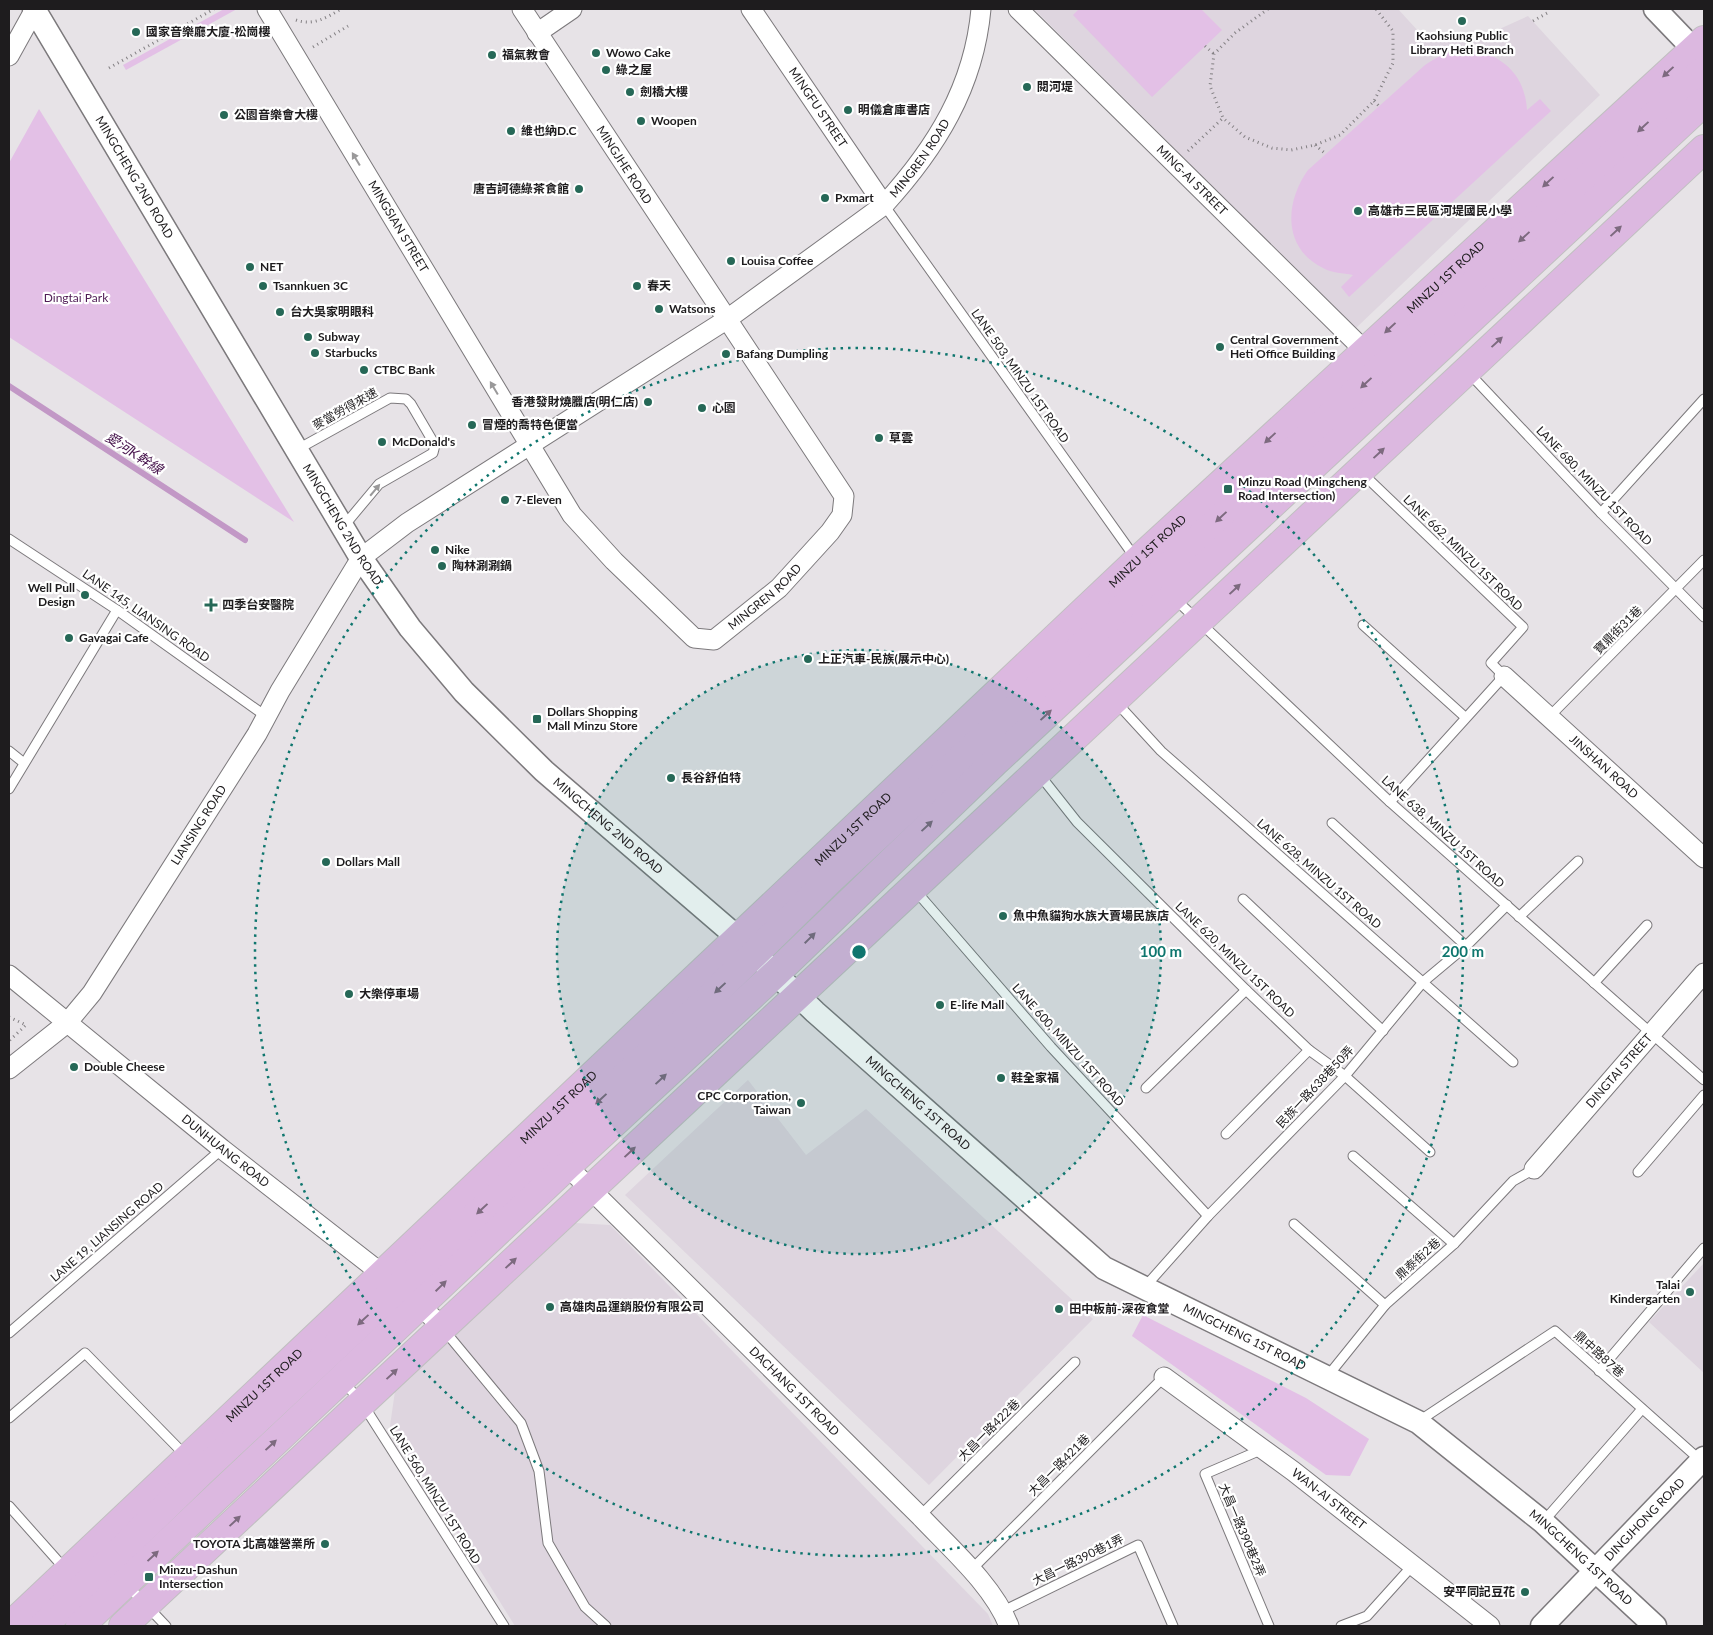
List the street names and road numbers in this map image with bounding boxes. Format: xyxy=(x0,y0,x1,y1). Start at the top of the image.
street label: MINGFU STREET xyxy=(786,64,851,150)
street label: MINGCHENG 2ND ROAD xyxy=(92,113,177,241)
street label: MINGREN ROAD xyxy=(886,116,953,200)
street label: MINGJHE ROAD xyxy=(593,123,655,207)
street label: MING-AI STREET xyxy=(1154,142,1231,218)
street label: MINGSIAN STREET xyxy=(365,178,432,275)
street label: MINZU 1ST ROAD xyxy=(1404,237,1487,316)
street label: LANE 503, MINZU 1ST ROAD xyxy=(968,306,1073,446)
street label: 麥當勞得來速 xyxy=(310,385,380,433)
street label: LANE 680, MINZU 1ST ROAD xyxy=(1533,423,1655,548)
street label: MINGCHENG 2ND ROAD xyxy=(300,461,386,588)
street label: LANE 662, MINZU 1ST ROAD xyxy=(1401,492,1526,614)
street label: MINZU 1ST ROAD xyxy=(1106,511,1189,591)
street label: MINGREN ROAD xyxy=(725,560,804,633)
street label: LANE 145, LIANSING ROAD xyxy=(80,566,213,665)
street label: 寶鼎街31巷 xyxy=(1590,602,1645,657)
street label: JINSHAN ROAD xyxy=(1567,731,1642,802)
street label: LANE 638, MINZU 1ST ROAD xyxy=(1379,772,1508,891)
street label: MINGCHENG 2ND ROAD xyxy=(550,774,666,877)
street label: LIANSING ROAD xyxy=(167,782,229,868)
street label: MINZU 1ST ROAD xyxy=(811,789,894,869)
street label: LANE 628, MINZU 1ST ROAD xyxy=(1254,815,1385,932)
street label: LANE 620, MINZU 1ST ROAD xyxy=(1173,899,1298,1021)
street label: LANE 600, MINZU 1ST ROAD xyxy=(1009,980,1128,1109)
street label: DINGTAI STREET xyxy=(1583,1030,1655,1111)
street label: 民族一路638巷50弄 xyxy=(1273,1042,1357,1131)
street label: MINGCHENG 1ST ROAD xyxy=(863,1052,974,1153)
street label: MINZU 1ST ROAD xyxy=(517,1067,600,1147)
street label: DUNHUANG ROAD xyxy=(179,1111,273,1190)
street label: LANE 19, LIANSING ROAD xyxy=(47,1178,166,1285)
street label: 鼎泰街2巷 xyxy=(1392,1235,1443,1283)
street label: MINGCHENG 1ST ROAD xyxy=(1181,1300,1309,1373)
street label: 鼎中路87巷 xyxy=(1571,1327,1627,1380)
street label: DACHANG 1ST ROAD xyxy=(747,1343,843,1439)
street label: MINZU 1ST ROAD xyxy=(222,1345,306,1425)
street label: 大昌一路422巷 xyxy=(955,1396,1023,1464)
street label: LANE 560, MINZU 1ST ROAD xyxy=(387,1423,484,1567)
street label: 大昌一路421巷 xyxy=(1025,1431,1093,1499)
street label: WAN-AI STREET xyxy=(1289,1465,1369,1533)
street label: DINGJHONG ROAD xyxy=(1601,1475,1688,1564)
street label: 大昌一路390巷2弄 xyxy=(1216,1481,1269,1579)
street label: MINGCHENG 1ST ROAD xyxy=(1526,1506,1636,1608)
street label: 大昌一路390巷1弄 xyxy=(1030,1531,1126,1588)

